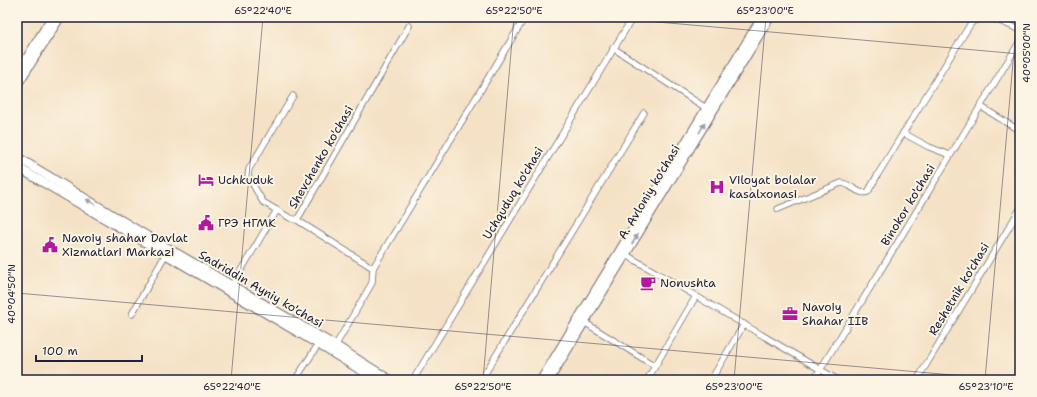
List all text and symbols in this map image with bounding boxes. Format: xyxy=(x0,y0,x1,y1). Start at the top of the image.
text: 65°22'40"E xyxy=(234,4,292,17)
text: 65°22'50"E xyxy=(485,4,543,17)
text: 65°23'00"E xyxy=(736,4,794,17)
text: 40°05'00"N xyxy=(1020,23,1033,83)
street label: Shevchenko ko'chasi xyxy=(285,103,357,211)
one-way arrow xyxy=(699,122,706,134)
street label: A. Avloniy ko'chasi xyxy=(614,142,684,242)
street label: Uchquduq ko'chasi xyxy=(479,144,547,242)
street label: Binokor ko'chasi xyxy=(877,161,939,249)
hotel icon: Uchkuduk xyxy=(197,171,215,189)
place label: Uchkuduk xyxy=(218,172,274,188)
place label: Viloyat bolalar kasalxonasi xyxy=(729,172,817,202)
hospital icon: Viloyat bolalar kasalxonasi xyxy=(708,178,726,196)
one-way arrow xyxy=(85,199,97,206)
public building icon: ГРЭ НГМК xyxy=(197,214,215,232)
place label: ГРЭ НГМК xyxy=(218,215,276,231)
place label: Navoiy shahar Davlat Xizmatlari Markazi xyxy=(62,230,188,260)
one-way arrow xyxy=(631,233,638,245)
public building icon: Navoiy shahar Davlat Xizmatlari Markazi xyxy=(41,236,59,254)
street label: Reshetnik ko'chasi xyxy=(925,240,993,338)
street label: Sadriddin Ayniy ko'chasi xyxy=(196,247,326,331)
text: 40°04'50"N xyxy=(5,264,18,324)
cafe icon: Nonushta xyxy=(639,274,657,292)
place label: Nonushta xyxy=(660,275,716,291)
place label: Navoiy Shahar IIB xyxy=(802,299,868,329)
office icon: Navoiy Shahar IIB xyxy=(781,305,799,323)
scale bar xyxy=(36,337,142,363)
text: 100 m xyxy=(42,343,78,359)
text: 65°22'40"E xyxy=(203,380,261,393)
text: 65°22'50"E xyxy=(454,380,512,393)
text: 65°23'00"E xyxy=(705,380,763,393)
text: 65°23'10"E xyxy=(959,380,1013,393)

